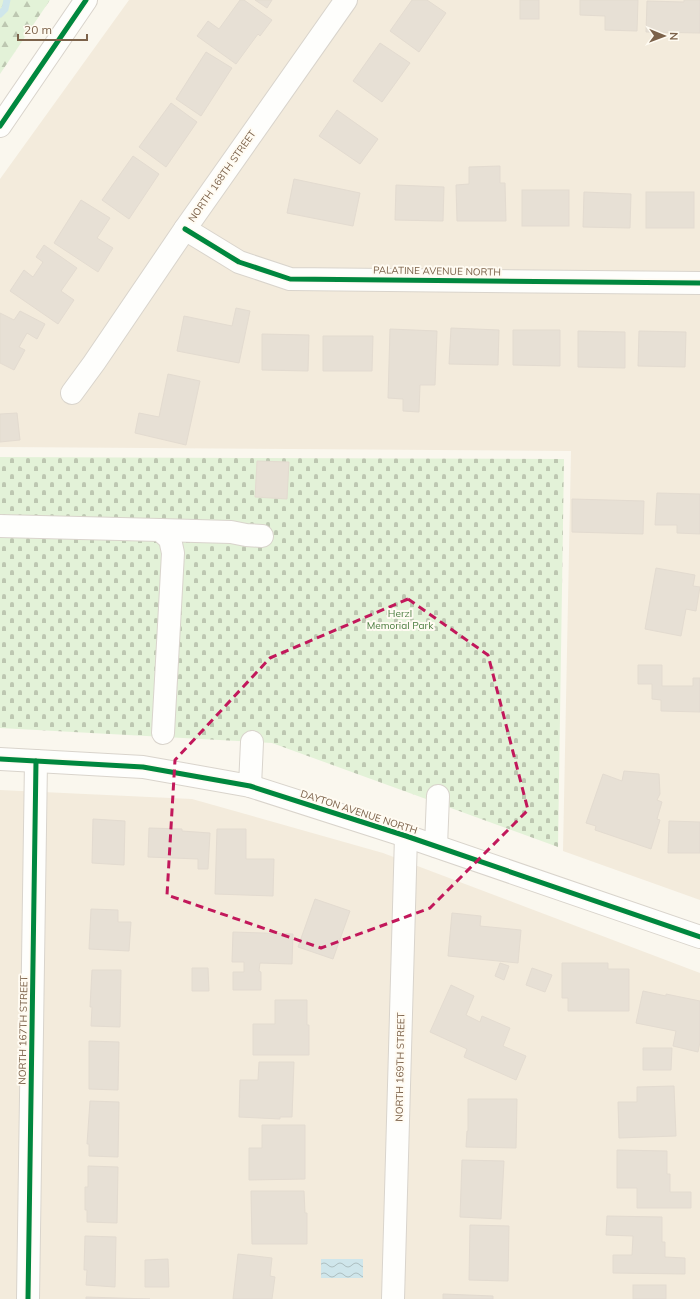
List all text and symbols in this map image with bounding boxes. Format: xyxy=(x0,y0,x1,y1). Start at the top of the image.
scale bar xyxy=(18,16,87,42)
north arrow xyxy=(644,16,684,56)
text: 20 m xyxy=(24,22,52,37)
text: N xyxy=(667,32,681,40)
street label: NORTH 168TH STREET xyxy=(185,128,259,224)
street label: PALATINE AVENUE NORTH xyxy=(373,263,501,279)
park label: Herzl Memorial Park xyxy=(367,607,434,632)
street label: DAYTON AVENUE NORTH xyxy=(299,787,419,837)
street label: NORTH 167TH STREET xyxy=(16,975,30,1085)
street label: NORTH 169TH STREET xyxy=(393,1012,407,1122)

